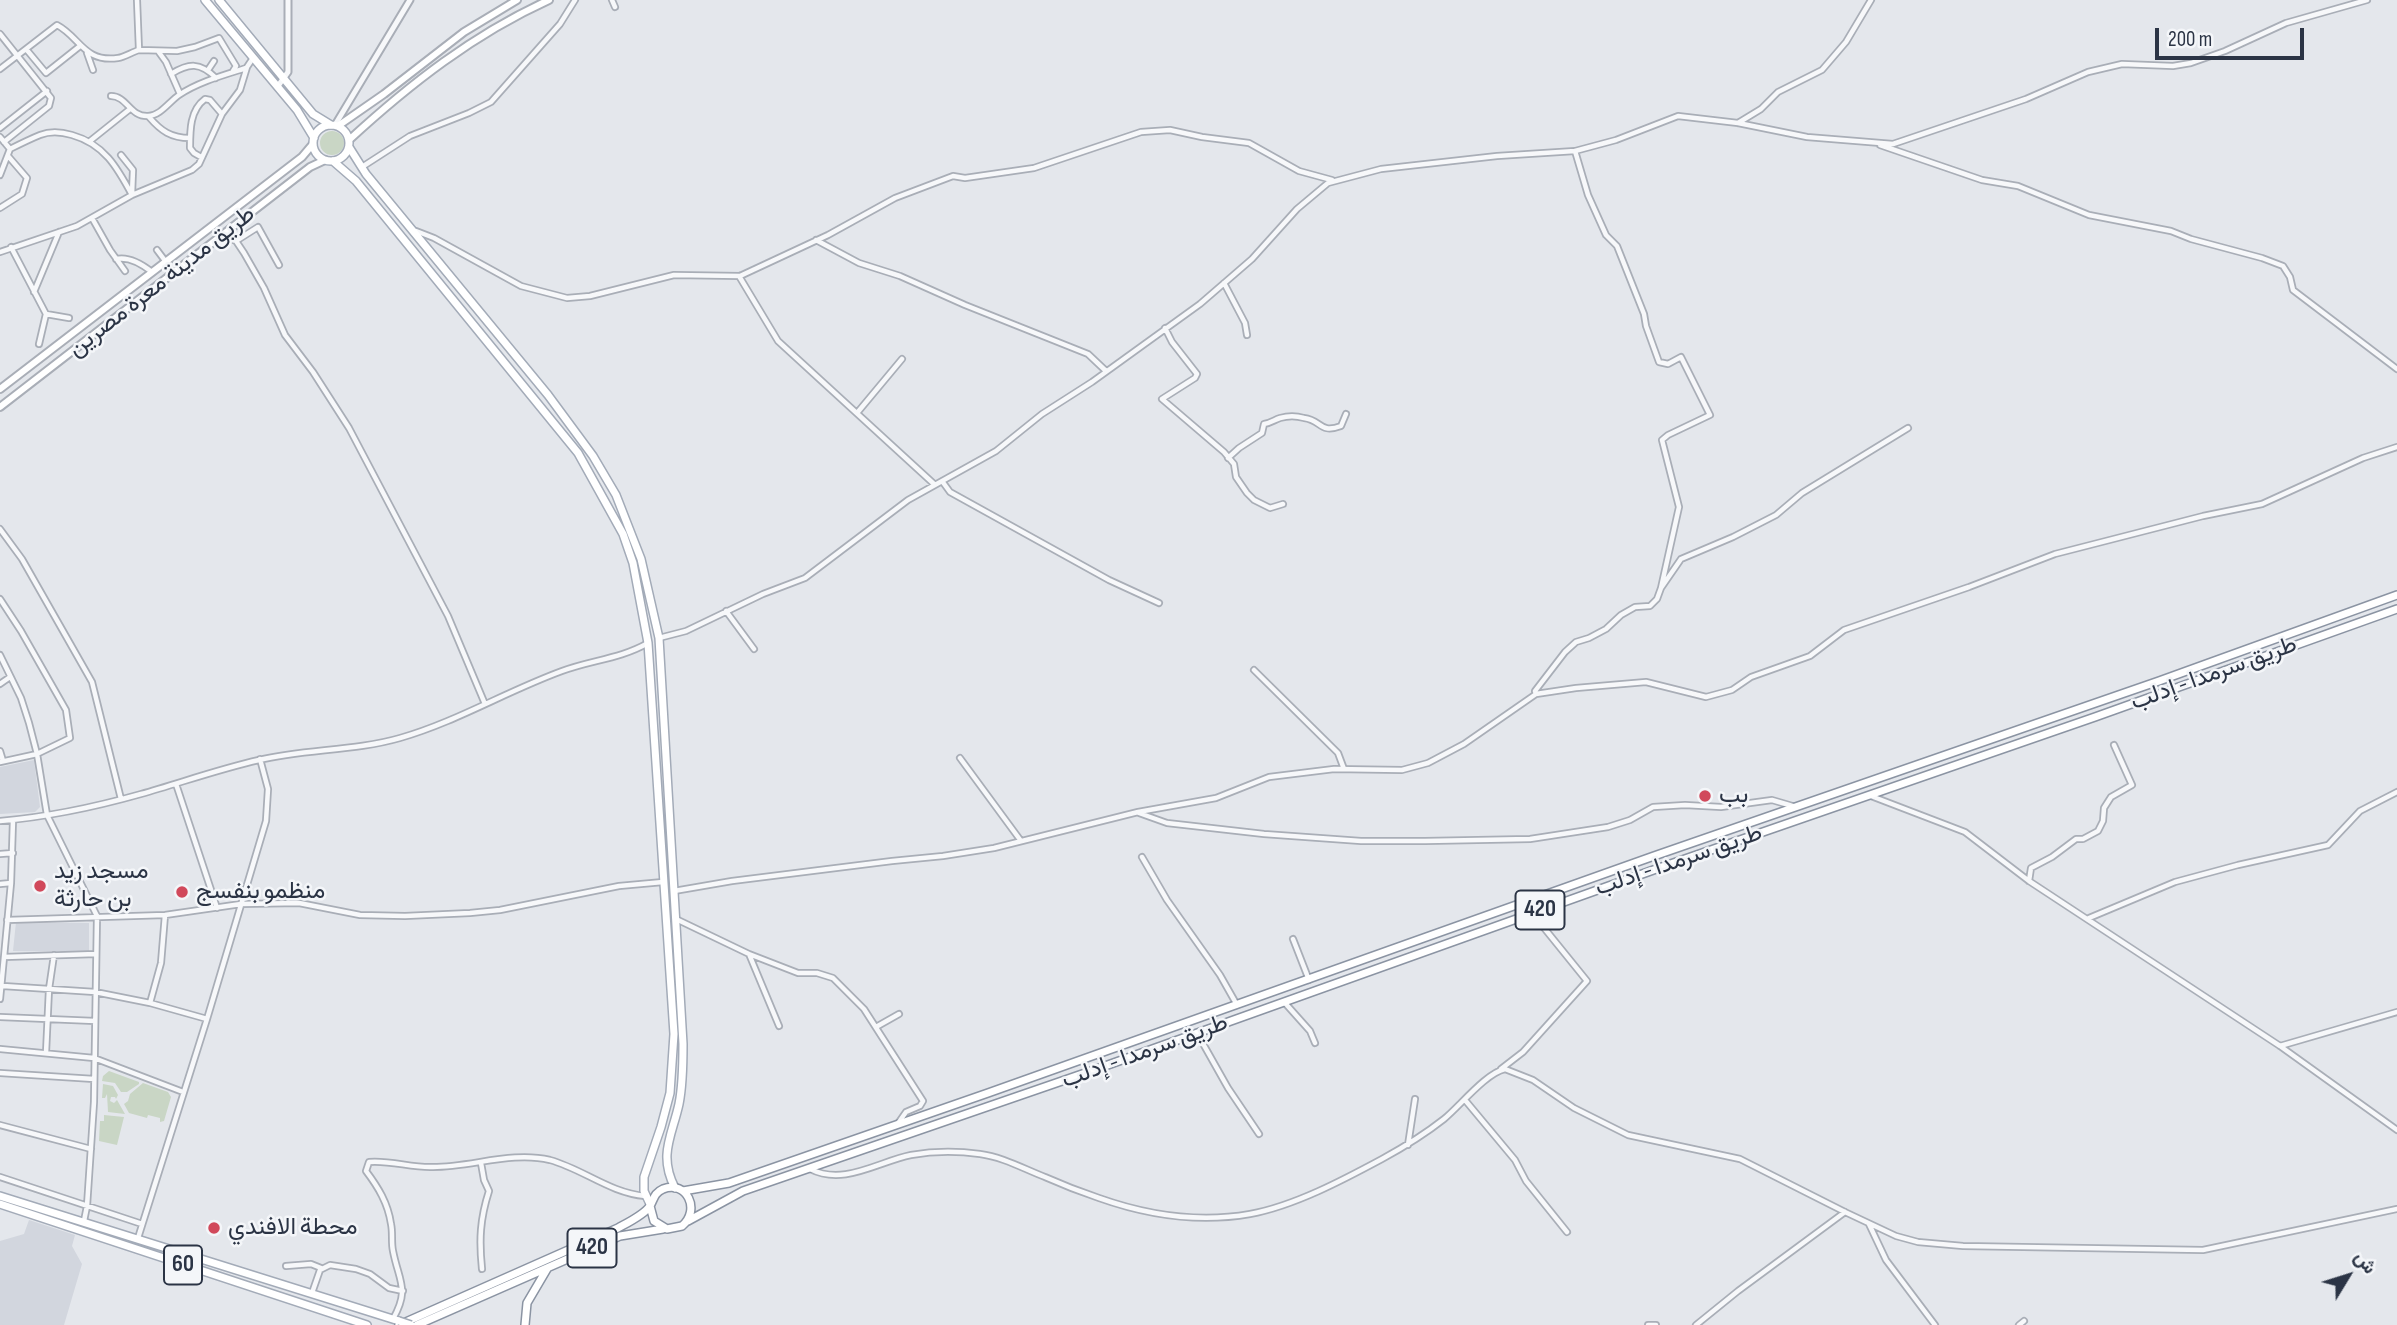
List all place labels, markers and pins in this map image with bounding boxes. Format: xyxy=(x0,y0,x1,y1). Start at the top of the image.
place label: بب xyxy=(1719,782,1748,810)
marker: بب xyxy=(1697,788,1713,804)
place label: مسجد زيد بن حارثة xyxy=(54,858,148,914)
marker: مسجد زيد بن حارثة xyxy=(32,878,48,894)
place label: منظمو بنفسج xyxy=(196,878,325,906)
marker: منظمو بنفسج xyxy=(174,884,190,900)
place label: محطة الافندي xyxy=(228,1214,358,1242)
marker: محطة الافندي xyxy=(206,1220,222,1236)

